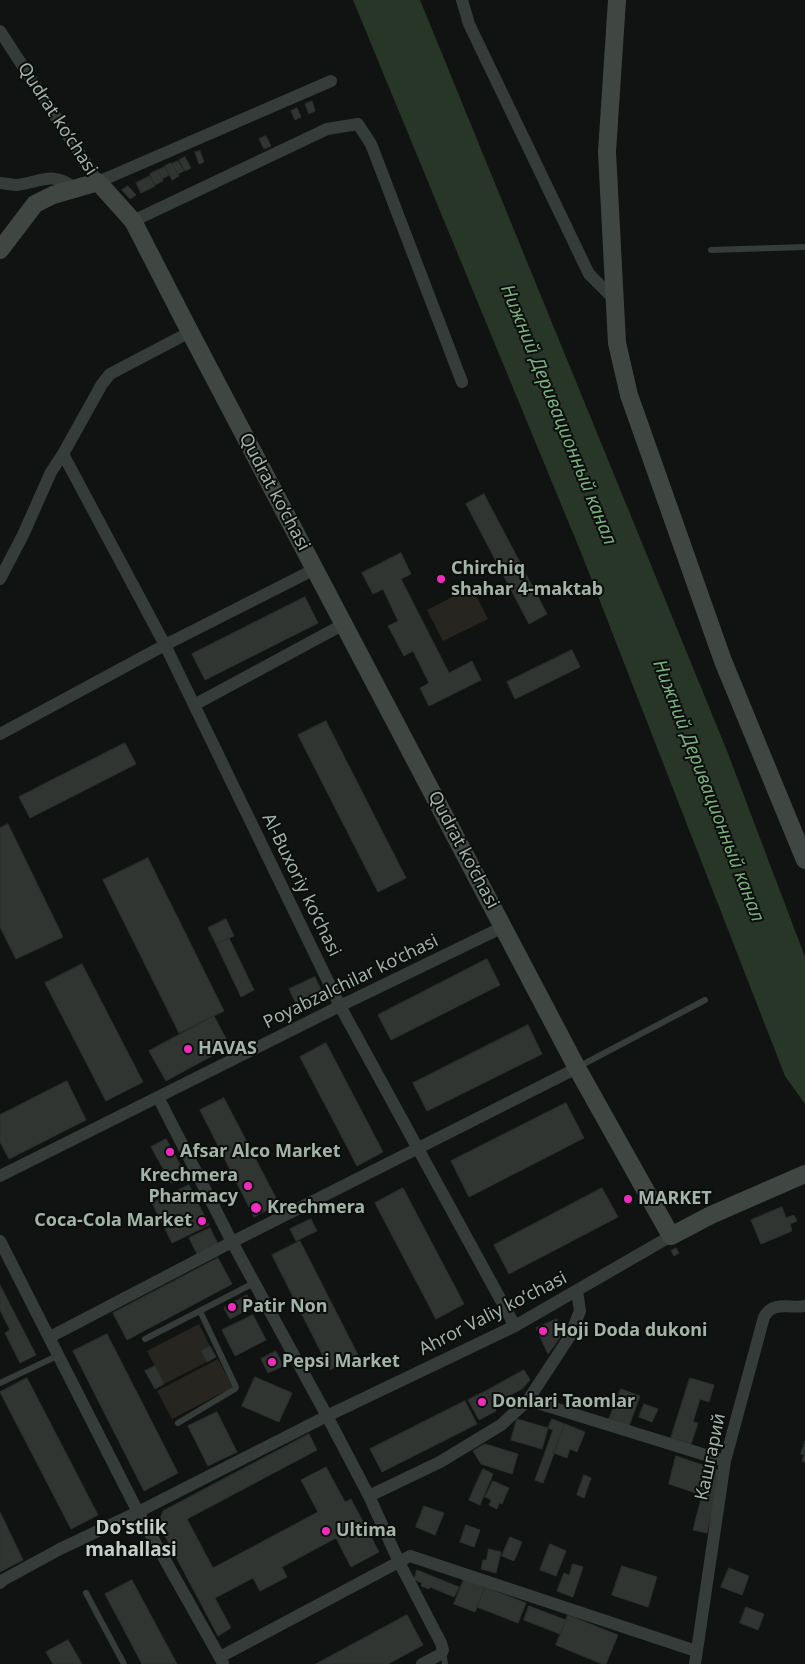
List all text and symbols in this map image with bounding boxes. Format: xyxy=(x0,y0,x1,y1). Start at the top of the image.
street label: Qudrat ko‘chasi xyxy=(12,58,102,180)
water label: Нижний Деривационный канал xyxy=(495,282,621,548)
street label: Qudrat ko‘chasi xyxy=(234,429,314,555)
place label: Chirchiq shahar 4-maktab xyxy=(451,558,603,600)
marker: Chirchiq shahar 4-maktab xyxy=(435,573,447,585)
water label: Нижний Деривационный канал xyxy=(647,657,769,925)
street label: Qudrat ko‘chasi xyxy=(423,787,503,913)
street label: Al-Buxoriy ko‘chasi xyxy=(257,810,345,960)
street label: Poyabzalchilar ko‘chasi xyxy=(260,930,442,1034)
place label: HAVAS xyxy=(198,1038,257,1060)
marker: HAVAS xyxy=(182,1043,194,1055)
place label: Afsar Alco Market xyxy=(180,1141,341,1163)
marker: Afsar Alco Market xyxy=(164,1146,176,1158)
place label: Krechmera Pharmacy xyxy=(140,1165,238,1208)
marker: Krechmera Pharmacy xyxy=(242,1180,254,1192)
place label: MARKET xyxy=(638,1188,712,1210)
marker: MARKET xyxy=(622,1193,634,1205)
place label: Krechmera xyxy=(267,1197,365,1219)
marker: Krechmera xyxy=(249,1201,263,1215)
place label: Coca-Cola Market xyxy=(34,1210,192,1232)
marker: Coca-Cola Market xyxy=(196,1215,208,1227)
street label: Ahror Valiy koʻchasi xyxy=(415,1267,571,1361)
place label: Patir Non xyxy=(242,1296,327,1318)
marker: Patir Non xyxy=(226,1301,238,1313)
place label: Hoji Doda dukoni xyxy=(553,1320,707,1342)
marker: Hoji Doda dukoni xyxy=(537,1325,549,1337)
place label: Pepsi Market xyxy=(282,1351,400,1373)
marker: Pepsi Market xyxy=(266,1356,278,1368)
place label: Donlari Taomlar xyxy=(492,1391,635,1413)
marker: Donlari Taomlar xyxy=(476,1396,488,1408)
street label: Кашгарий xyxy=(691,1412,731,1502)
district label: Do'stlik mahallasi xyxy=(85,1518,177,1562)
place label: Ultima xyxy=(336,1520,396,1542)
marker: Ultima xyxy=(320,1525,332,1537)

